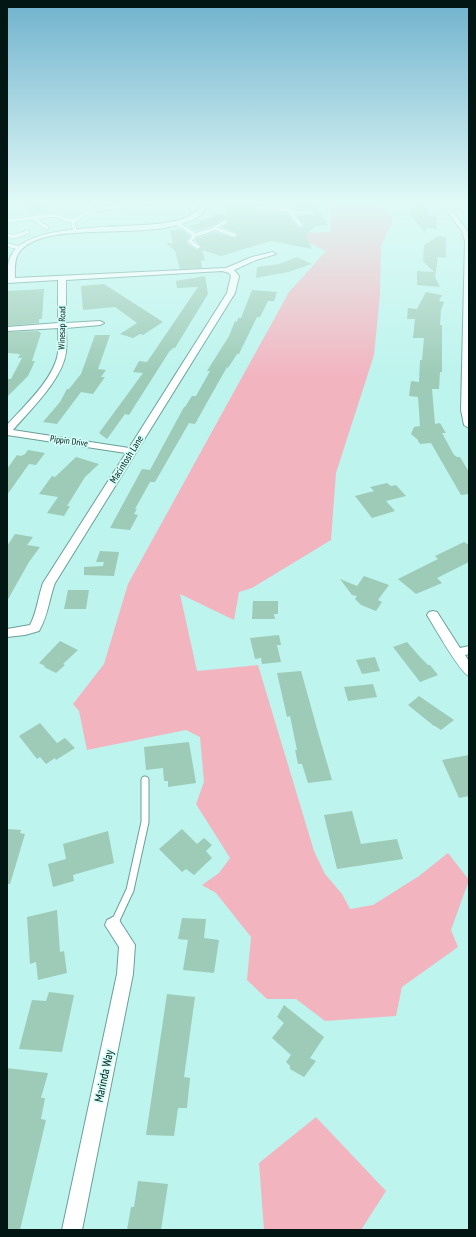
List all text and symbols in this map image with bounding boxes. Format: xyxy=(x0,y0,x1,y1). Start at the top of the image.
street label: Winesap Road xyxy=(56,306,67,350)
street label: Pippin Drive xyxy=(49,432,89,449)
street label: Macintosh Lane xyxy=(107,433,146,486)
street label: Marinda Way xyxy=(91,1048,116,1103)

